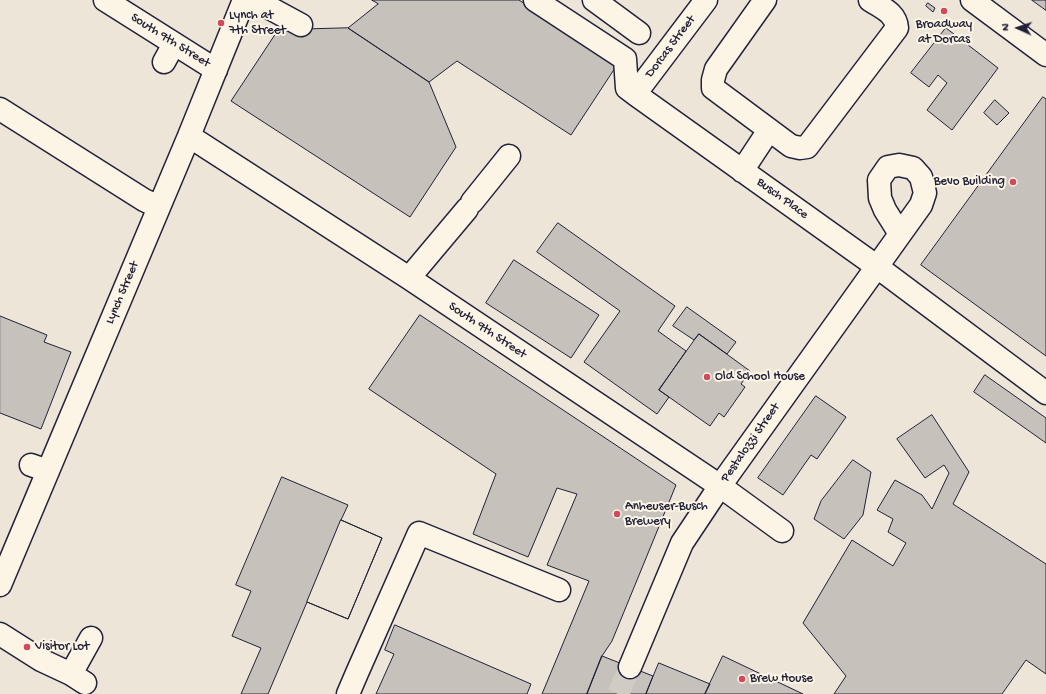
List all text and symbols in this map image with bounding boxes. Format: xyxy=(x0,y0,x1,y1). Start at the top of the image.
marker: Broadway at Dorcas xyxy=(939,6,949,16)
place label: Lynch at 7th Street xyxy=(229,8,286,39)
north arrow xyxy=(998,8,1038,48)
street label: South 9th Street xyxy=(127,10,213,72)
street label: Dorcas Street xyxy=(643,13,699,81)
place label: Broadway at Dorcas xyxy=(916,17,972,48)
marker: Lynch at 7th Street xyxy=(216,18,226,28)
text: N xyxy=(1000,23,1012,31)
place label: Bevo Building xyxy=(934,174,1005,190)
street label: Busch Place xyxy=(753,175,811,223)
marker: Bevo Building xyxy=(1008,177,1018,187)
street label: Lynch Street xyxy=(103,259,143,327)
street label: South 9th Street xyxy=(445,299,529,363)
place label: Old School House xyxy=(715,369,805,385)
marker: Old School House xyxy=(702,372,712,382)
street label: Pestalozzi Street xyxy=(718,401,784,485)
place label: Anheuser-Busch Brewery xyxy=(625,499,708,530)
marker: Anheuser-Busch Brewery xyxy=(612,509,622,519)
place label: Visitor Lot xyxy=(35,639,89,655)
marker: Visitor Lot xyxy=(22,642,32,652)
place label: Brew House xyxy=(750,671,813,687)
marker: Brew House xyxy=(737,674,747,684)

